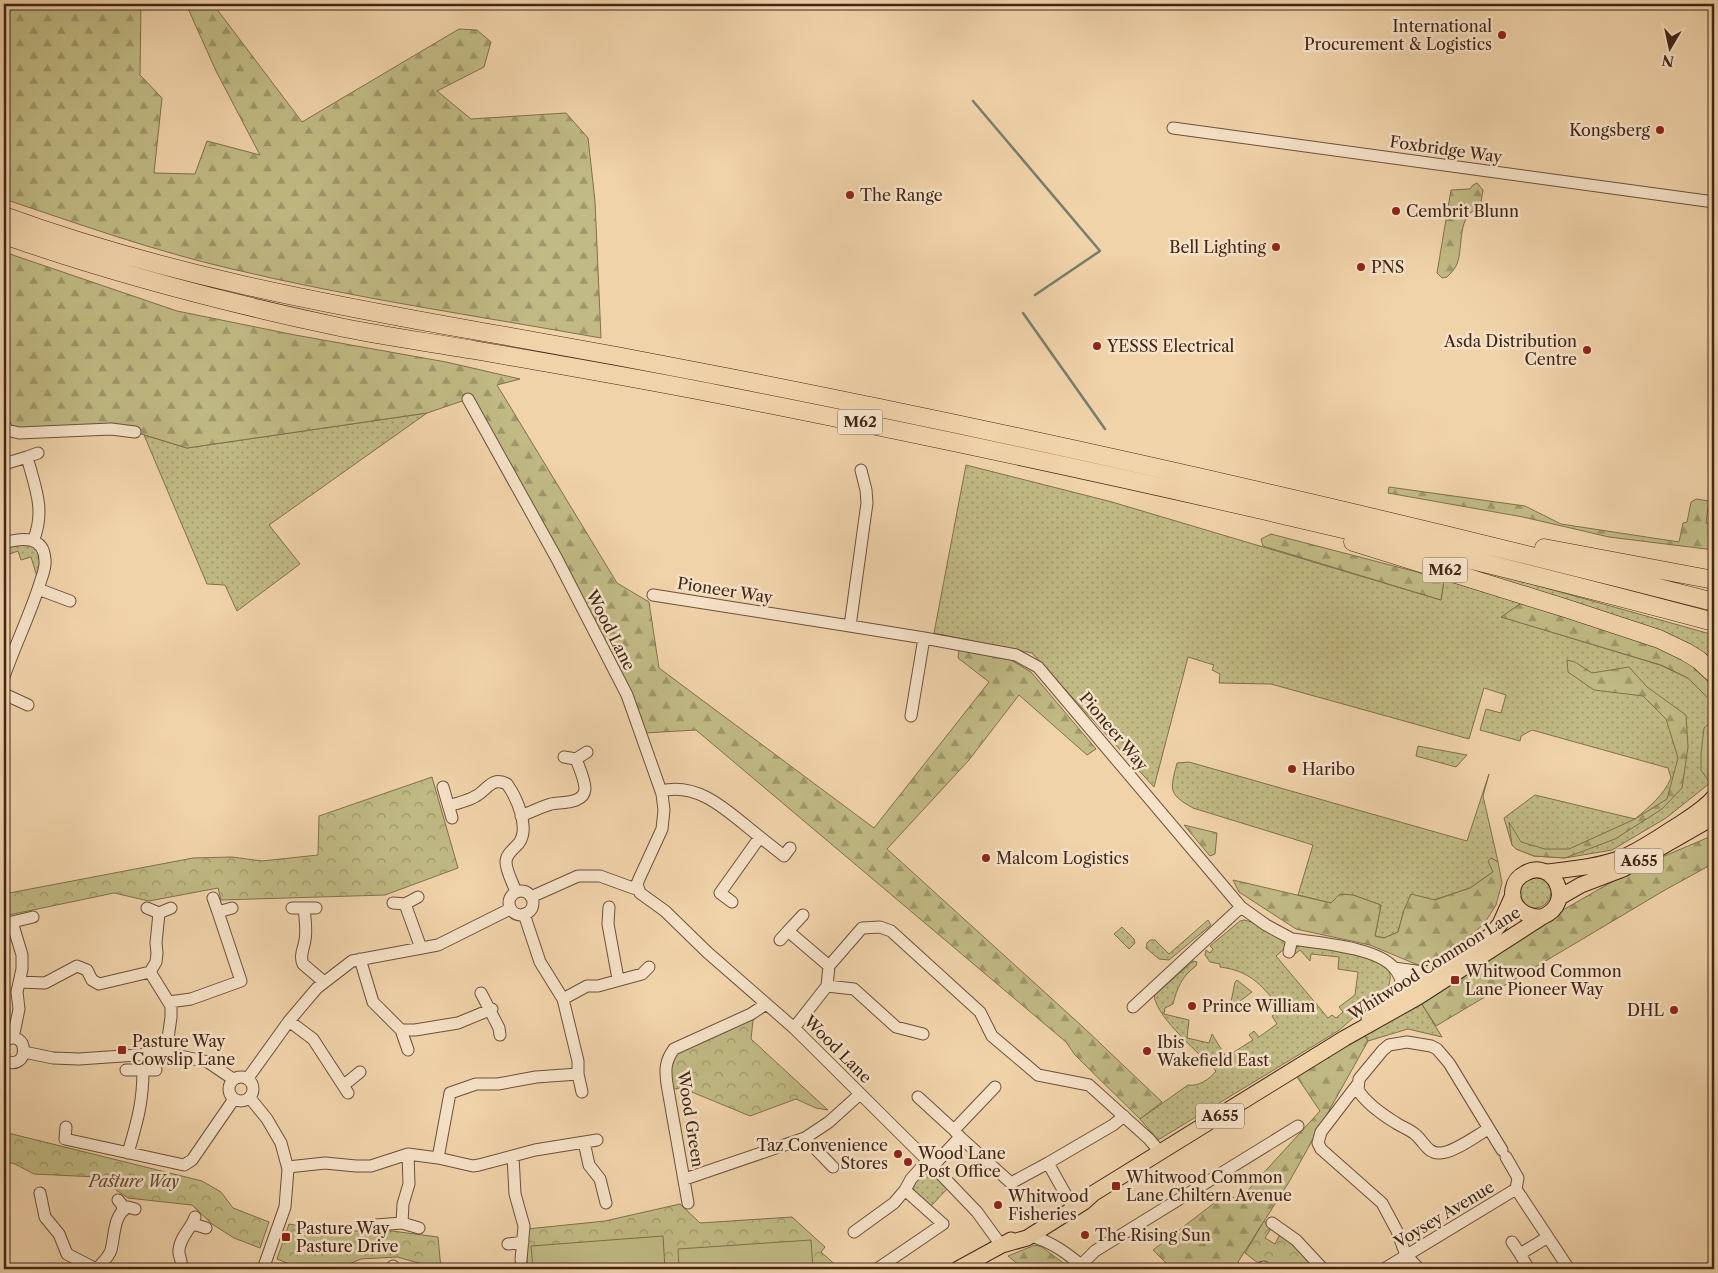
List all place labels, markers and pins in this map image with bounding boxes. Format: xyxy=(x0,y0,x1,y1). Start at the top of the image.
place label: International Procurement & Logistics xyxy=(1304,16,1492,54)
marker: International Procurement & Logistics xyxy=(1496,29,1508,41)
place label: Kongsberg xyxy=(1569,120,1651,140)
marker: Kongsberg xyxy=(1654,124,1666,136)
place label: The Range xyxy=(860,185,943,205)
marker: The Range xyxy=(844,189,856,201)
place label: Cembrit Blunn xyxy=(1406,201,1519,221)
marker: Cembrit Blunn xyxy=(1390,205,1402,217)
place label: Bell Lighting xyxy=(1169,237,1267,257)
marker: Bell Lighting xyxy=(1270,241,1282,253)
place label: PNS xyxy=(1371,257,1404,277)
marker: PNS xyxy=(1355,261,1367,273)
place label: Asda Distribution Centre xyxy=(1443,331,1577,369)
place label: YESSS Electrical xyxy=(1106,336,1235,356)
marker: YESSS Electrical xyxy=(1091,340,1103,352)
marker: Asda Distribution Centre xyxy=(1581,344,1593,356)
place label: Haribo xyxy=(1302,759,1355,779)
marker: Haribo xyxy=(1286,763,1298,775)
place label: Malcom Logistics xyxy=(996,848,1129,868)
marker: Malcom Logistics xyxy=(980,852,992,864)
place label: Whitwood Common Lane Pioneer Way xyxy=(1464,961,1622,999)
marker: Whitwood Common Lane Pioneer Way xyxy=(1449,974,1461,986)
place label: Prince William xyxy=(1202,996,1315,1016)
marker: Prince William xyxy=(1186,1000,1198,1012)
place label: DHL xyxy=(1627,1000,1665,1020)
marker: DHL xyxy=(1668,1004,1680,1016)
place label: Pasture Way Cowslip Lane xyxy=(132,1031,235,1069)
place label: Ibis Wakefield East xyxy=(1156,1032,1269,1070)
marker: Pasture Way Cowslip Lane xyxy=(116,1044,128,1056)
marker: Ibis Wakefield East xyxy=(1141,1045,1153,1057)
place label: Taz Convenience Stores xyxy=(756,1135,888,1173)
place label: Wood Lane Post Office xyxy=(917,1143,1006,1181)
marker: Taz Convenience Stores xyxy=(892,1148,904,1160)
marker: Wood Lane Post Office xyxy=(902,1156,914,1168)
place label: Whitwood Common Lane Chiltern Avenue xyxy=(1125,1167,1292,1205)
marker: Whitwood Common Lane Chiltern Avenue xyxy=(1110,1180,1122,1192)
place label: Whitwood Fisheries xyxy=(1007,1186,1089,1224)
marker: Whitwood Fisheries xyxy=(992,1199,1004,1211)
place label: Pasture Way Pasture Drive xyxy=(296,1218,399,1256)
place label: The Rising Sun xyxy=(1095,1225,1211,1245)
marker: The Rising Sun xyxy=(1079,1229,1091,1241)
marker: Pasture Way Pasture Drive xyxy=(280,1231,292,1243)

